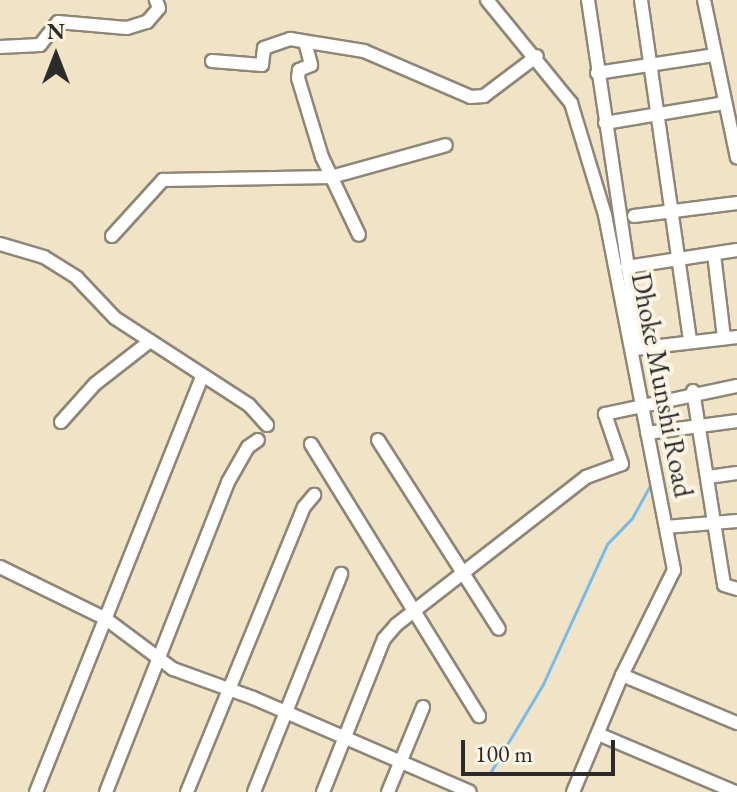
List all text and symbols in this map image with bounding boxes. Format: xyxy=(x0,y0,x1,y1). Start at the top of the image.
north arrow xyxy=(16,16,96,96)
text: N xyxy=(47,17,65,46)
street label: Dhoke Munshi Road xyxy=(625,270,701,500)
scale bar xyxy=(465,724,619,774)
text: 100 m xyxy=(475,738,533,769)

